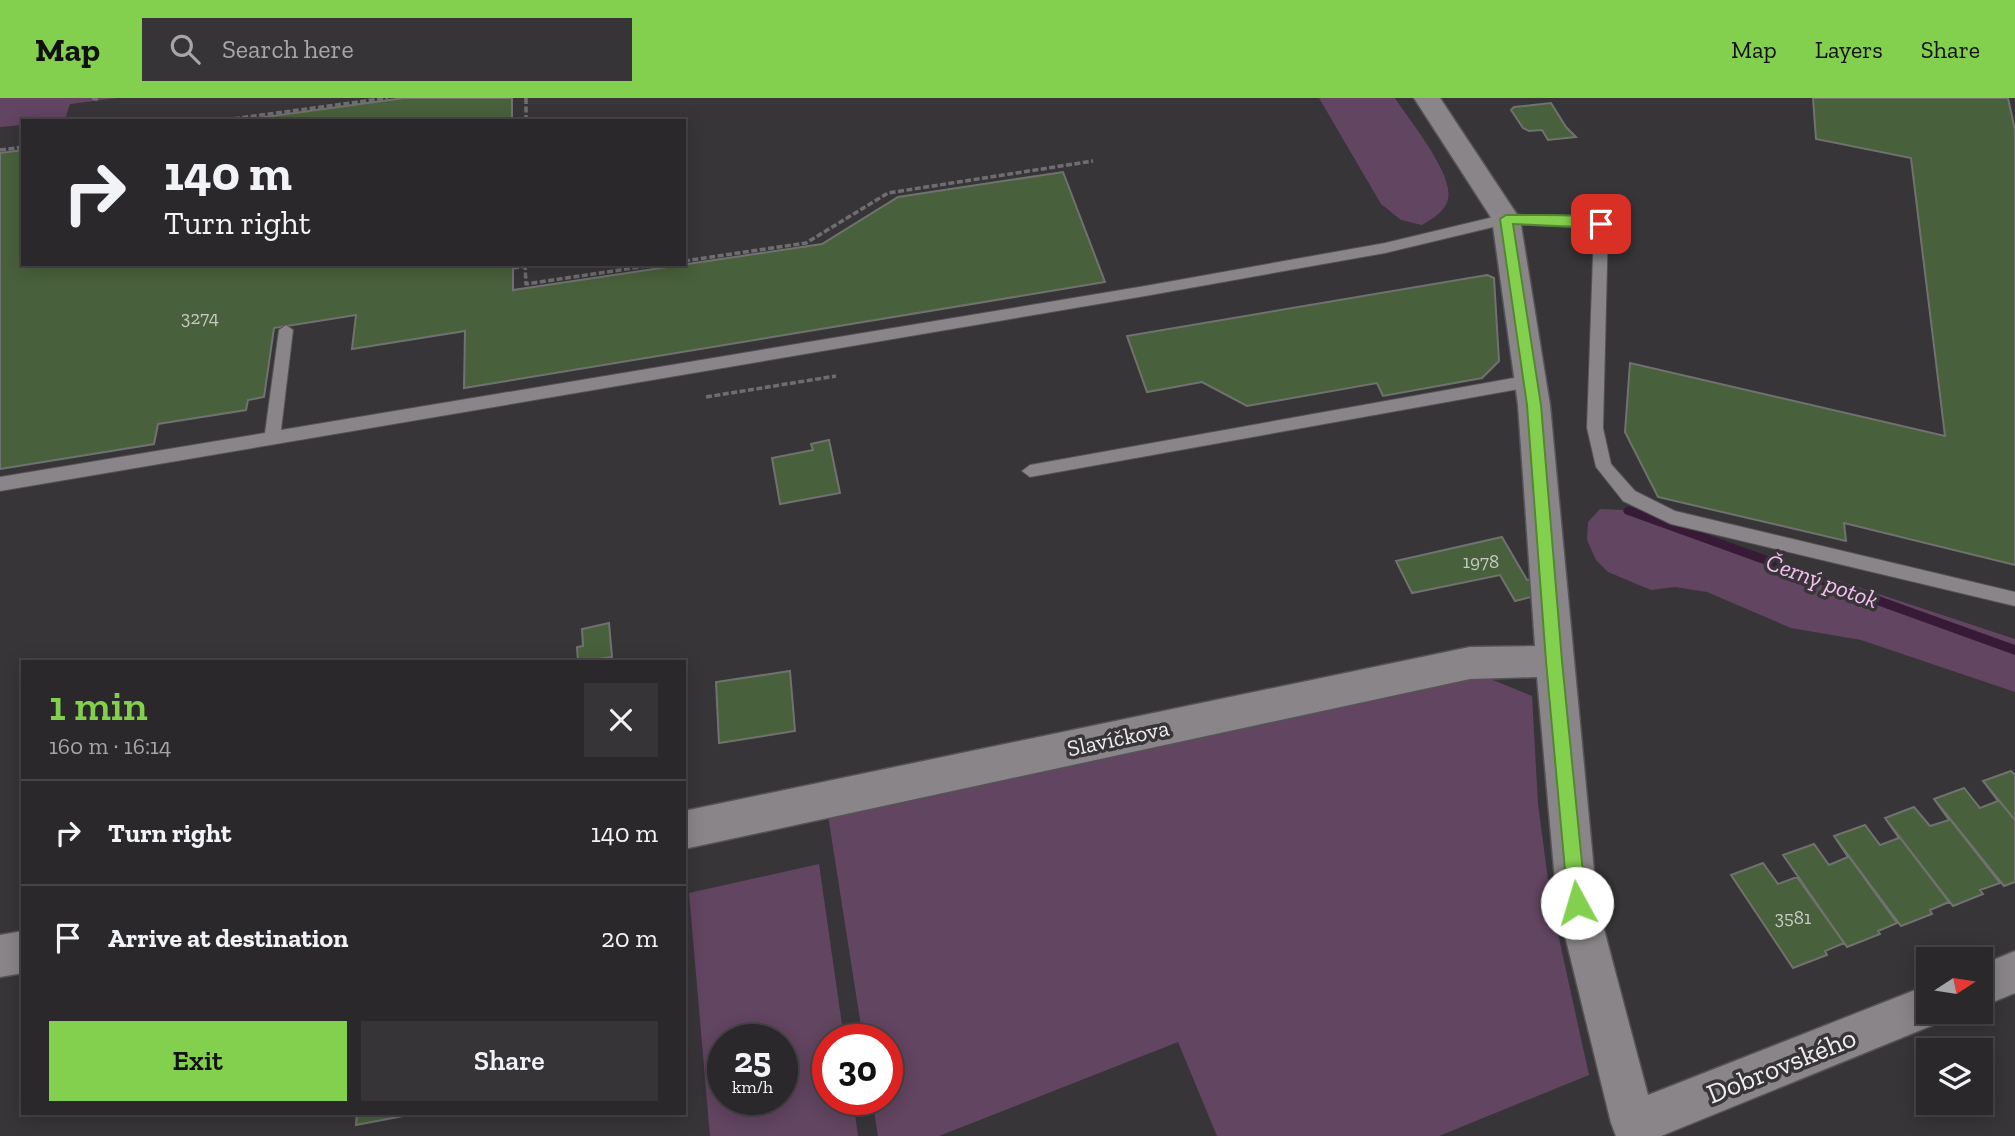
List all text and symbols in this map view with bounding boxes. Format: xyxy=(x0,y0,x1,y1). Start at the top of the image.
search box xyxy=(142,18,632,81)
text: Map xyxy=(35,30,100,69)
icon: search xyxy=(166,30,204,68)
text: Search here xyxy=(222,33,354,65)
text: Map xyxy=(1731,35,1777,64)
text: Layers xyxy=(1815,35,1883,64)
text: Share xyxy=(1921,35,1980,64)
text: 140 m xyxy=(164,144,292,203)
icon: right xyxy=(49,147,140,238)
pin xyxy=(1571,194,1631,254)
text: Turn right xyxy=(164,204,311,242)
icon: arrive xyxy=(1582,205,1620,243)
house number: 3274 xyxy=(181,306,219,329)
water label: Černý potok xyxy=(1762,547,1882,614)
house number: 1978 xyxy=(1463,550,1499,573)
text: 1 min xyxy=(49,680,148,731)
button: close xyxy=(584,683,658,757)
street label: Slavíčkova xyxy=(1064,714,1172,762)
text: 160 m · 16:14 xyxy=(49,732,171,760)
icon: right xyxy=(49,814,87,852)
text: Turn right xyxy=(108,817,231,849)
text: 140 m xyxy=(591,817,658,849)
position arrow xyxy=(1540,866,1614,940)
house number: 3581 xyxy=(1775,906,1811,929)
icon: arrive xyxy=(49,919,87,957)
text: Arrive at destination xyxy=(108,922,348,954)
text: 20 m xyxy=(601,922,658,954)
north arrow xyxy=(1916,947,1993,1024)
map controls xyxy=(1916,947,1993,1115)
button: Exit xyxy=(49,1021,347,1101)
button: Share xyxy=(361,1021,658,1101)
street label: Dobrovského xyxy=(1702,1021,1861,1110)
speed limit sign: 30 xyxy=(812,1024,903,1115)
button: layers xyxy=(1916,1038,1993,1115)
text: 25 xyxy=(734,1039,771,1081)
text: km/h xyxy=(732,1076,773,1098)

